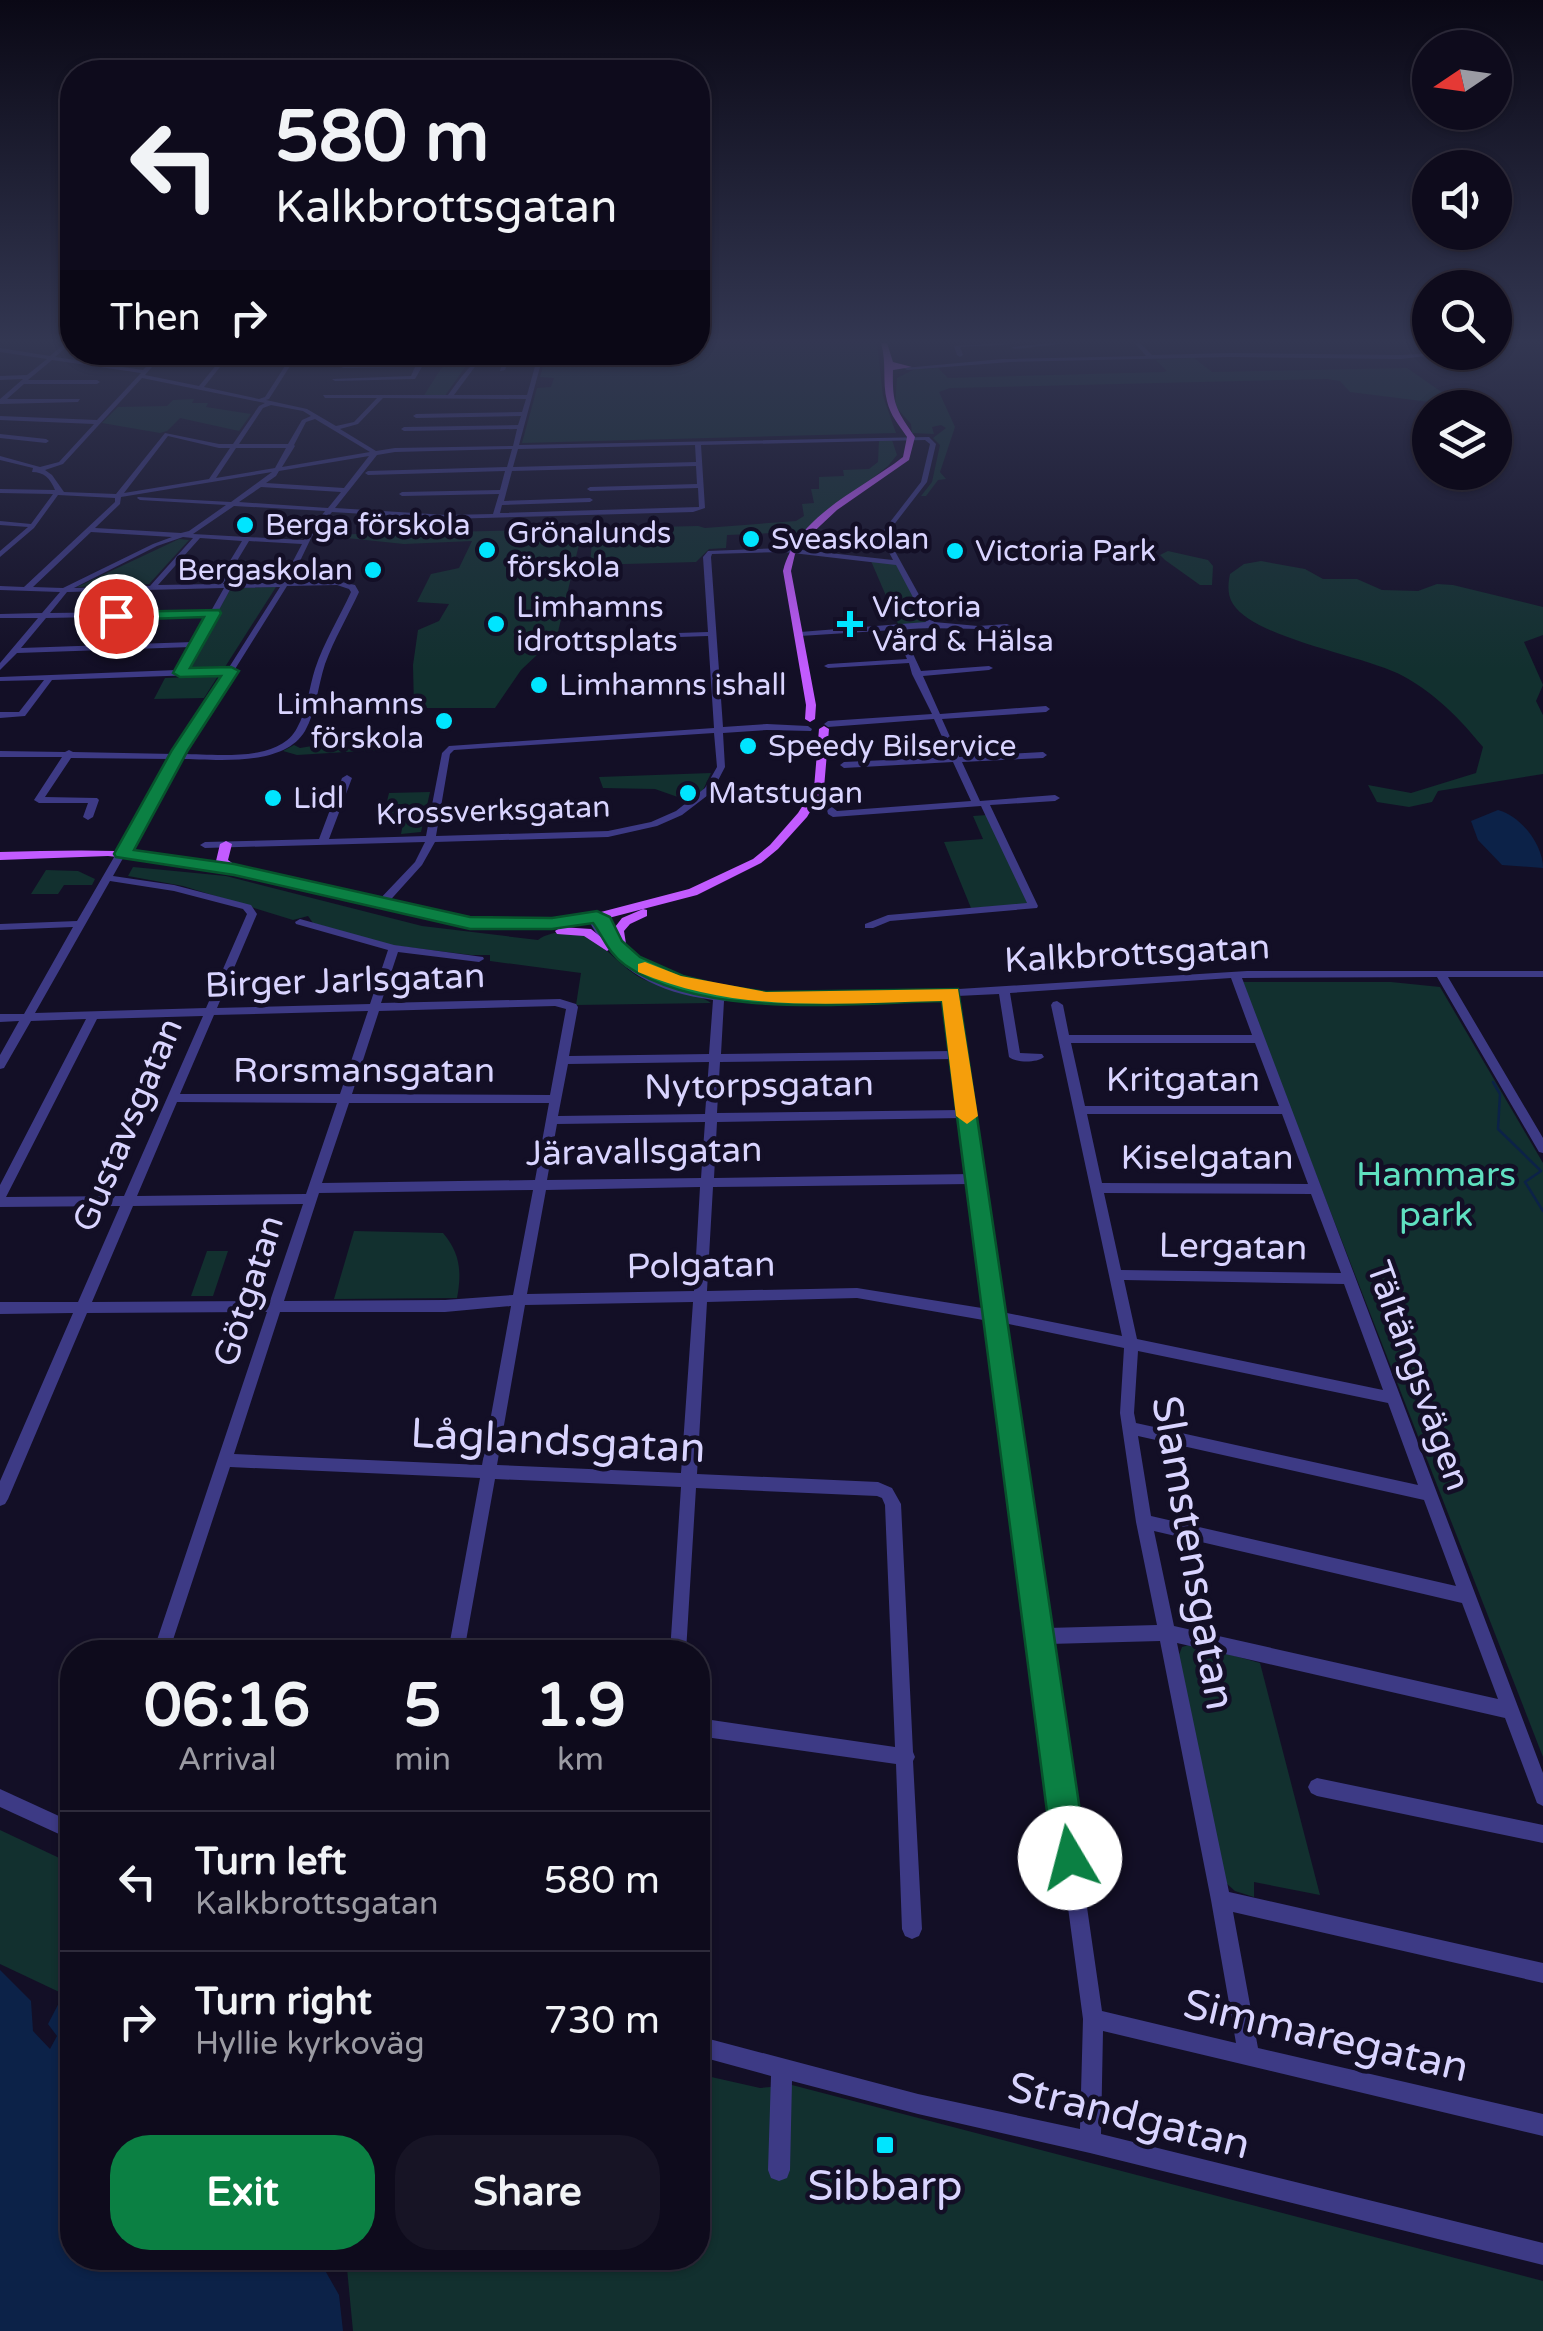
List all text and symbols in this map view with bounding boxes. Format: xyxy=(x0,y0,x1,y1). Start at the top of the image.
north arrow xyxy=(1412,30,1512,130)
map controls xyxy=(1412,30,1512,490)
text: 580 m xyxy=(275,96,489,180)
icon: left xyxy=(110,100,240,230)
button: sound xyxy=(1412,150,1512,250)
text: Kalkbrottsgatan xyxy=(275,181,617,235)
button: search xyxy=(1412,270,1512,370)
icon: right xyxy=(221,290,276,345)
text: Then xyxy=(110,295,201,341)
button: layers xyxy=(1412,390,1512,490)
place label: Berga förskola xyxy=(265,507,471,544)
marker: Berga förskola xyxy=(234,514,256,536)
place label: Grönalunds förskola xyxy=(507,515,671,586)
place label: Sveaskolan xyxy=(771,521,929,558)
marker: Sveaskolan xyxy=(740,528,762,550)
place label: Victoria Park xyxy=(975,533,1156,570)
marker: Grönalunds förskola xyxy=(476,539,498,561)
marker: Victoria Park xyxy=(944,540,966,562)
place label: Bergaskolan xyxy=(177,552,353,589)
marker: Bergaskolan xyxy=(362,559,384,581)
pin xyxy=(74,574,159,659)
icon: arrive xyxy=(89,589,144,644)
place label: Limhamns idrottsplats xyxy=(516,589,678,660)
place label: Victoria Vård & Hälsa xyxy=(872,589,1054,660)
marker: Victoria Vård & Hälsa xyxy=(837,611,863,637)
marker: Limhamns idrottsplats xyxy=(485,613,507,635)
place label: Limhamns ishall xyxy=(559,667,786,704)
marker: Limhamns ishall xyxy=(528,674,550,696)
place label: Limhamns förskola xyxy=(276,686,424,757)
marker: Limhamns förskola xyxy=(433,710,455,732)
place label: Speedy Bilservice xyxy=(768,728,1017,765)
marker: Speedy Bilservice xyxy=(737,735,759,757)
place label: Matstugan xyxy=(708,775,863,812)
place label: Lidl xyxy=(293,780,344,817)
marker: Matstugan xyxy=(677,782,699,804)
marker: Lidl xyxy=(262,787,284,809)
street label: Krossverksgatan xyxy=(375,788,611,834)
street label: Kalkbrottsgatan xyxy=(1003,926,1271,982)
street label: Birger Jarlsgatan xyxy=(204,955,486,1007)
street label: Gustavsgatan xyxy=(64,1012,192,1238)
street label: Rorsmansgatan xyxy=(233,1050,495,1092)
street label: Kritgatan xyxy=(1106,1059,1260,1101)
street label: Nytorpsgatan xyxy=(644,1063,874,1109)
street label: Järavallsgatan xyxy=(525,1129,763,1175)
street label: Kiselgatan xyxy=(1120,1137,1294,1179)
park label: Hammars park xyxy=(1356,1154,1516,1236)
street label: Götgatan xyxy=(205,1210,293,1372)
street label: Lergatan xyxy=(1158,1225,1308,1269)
street label: Polgatan xyxy=(626,1244,776,1288)
street label: Tältängsvägen xyxy=(1357,1255,1479,1497)
street label: Slamstensgatan xyxy=(1140,1392,1246,1714)
street label: Låglandsgatan xyxy=(409,1408,707,1474)
text: 06:16 xyxy=(144,1670,310,1742)
text: 5 xyxy=(404,1670,442,1742)
text: 1.9 xyxy=(535,1670,626,1742)
text: Arrival xyxy=(178,1741,277,1779)
text: min xyxy=(394,1741,451,1779)
text: km xyxy=(557,1741,604,1779)
position arrow xyxy=(1018,1806,1122,1910)
text: Turn left xyxy=(195,1839,346,1885)
icon: left xyxy=(110,1854,165,1909)
text: 580 m xyxy=(544,1858,660,1904)
text: Kalkbrottsgatan xyxy=(195,1885,438,1923)
street label: Simmaregatan xyxy=(1179,1978,1473,2094)
text: Turn right xyxy=(195,1979,372,2025)
icon: right xyxy=(110,1994,165,2049)
text: 730 m xyxy=(544,1998,660,2044)
text: Hyllie kyrkoväg xyxy=(195,2025,425,2063)
street label: Strandgatan xyxy=(1003,2061,1255,2171)
marker: Sibbarp xyxy=(874,2134,896,2156)
button: Exit xyxy=(110,2135,375,2250)
button: Share xyxy=(395,2135,660,2250)
place label: Sibbarp xyxy=(807,2161,963,2212)

